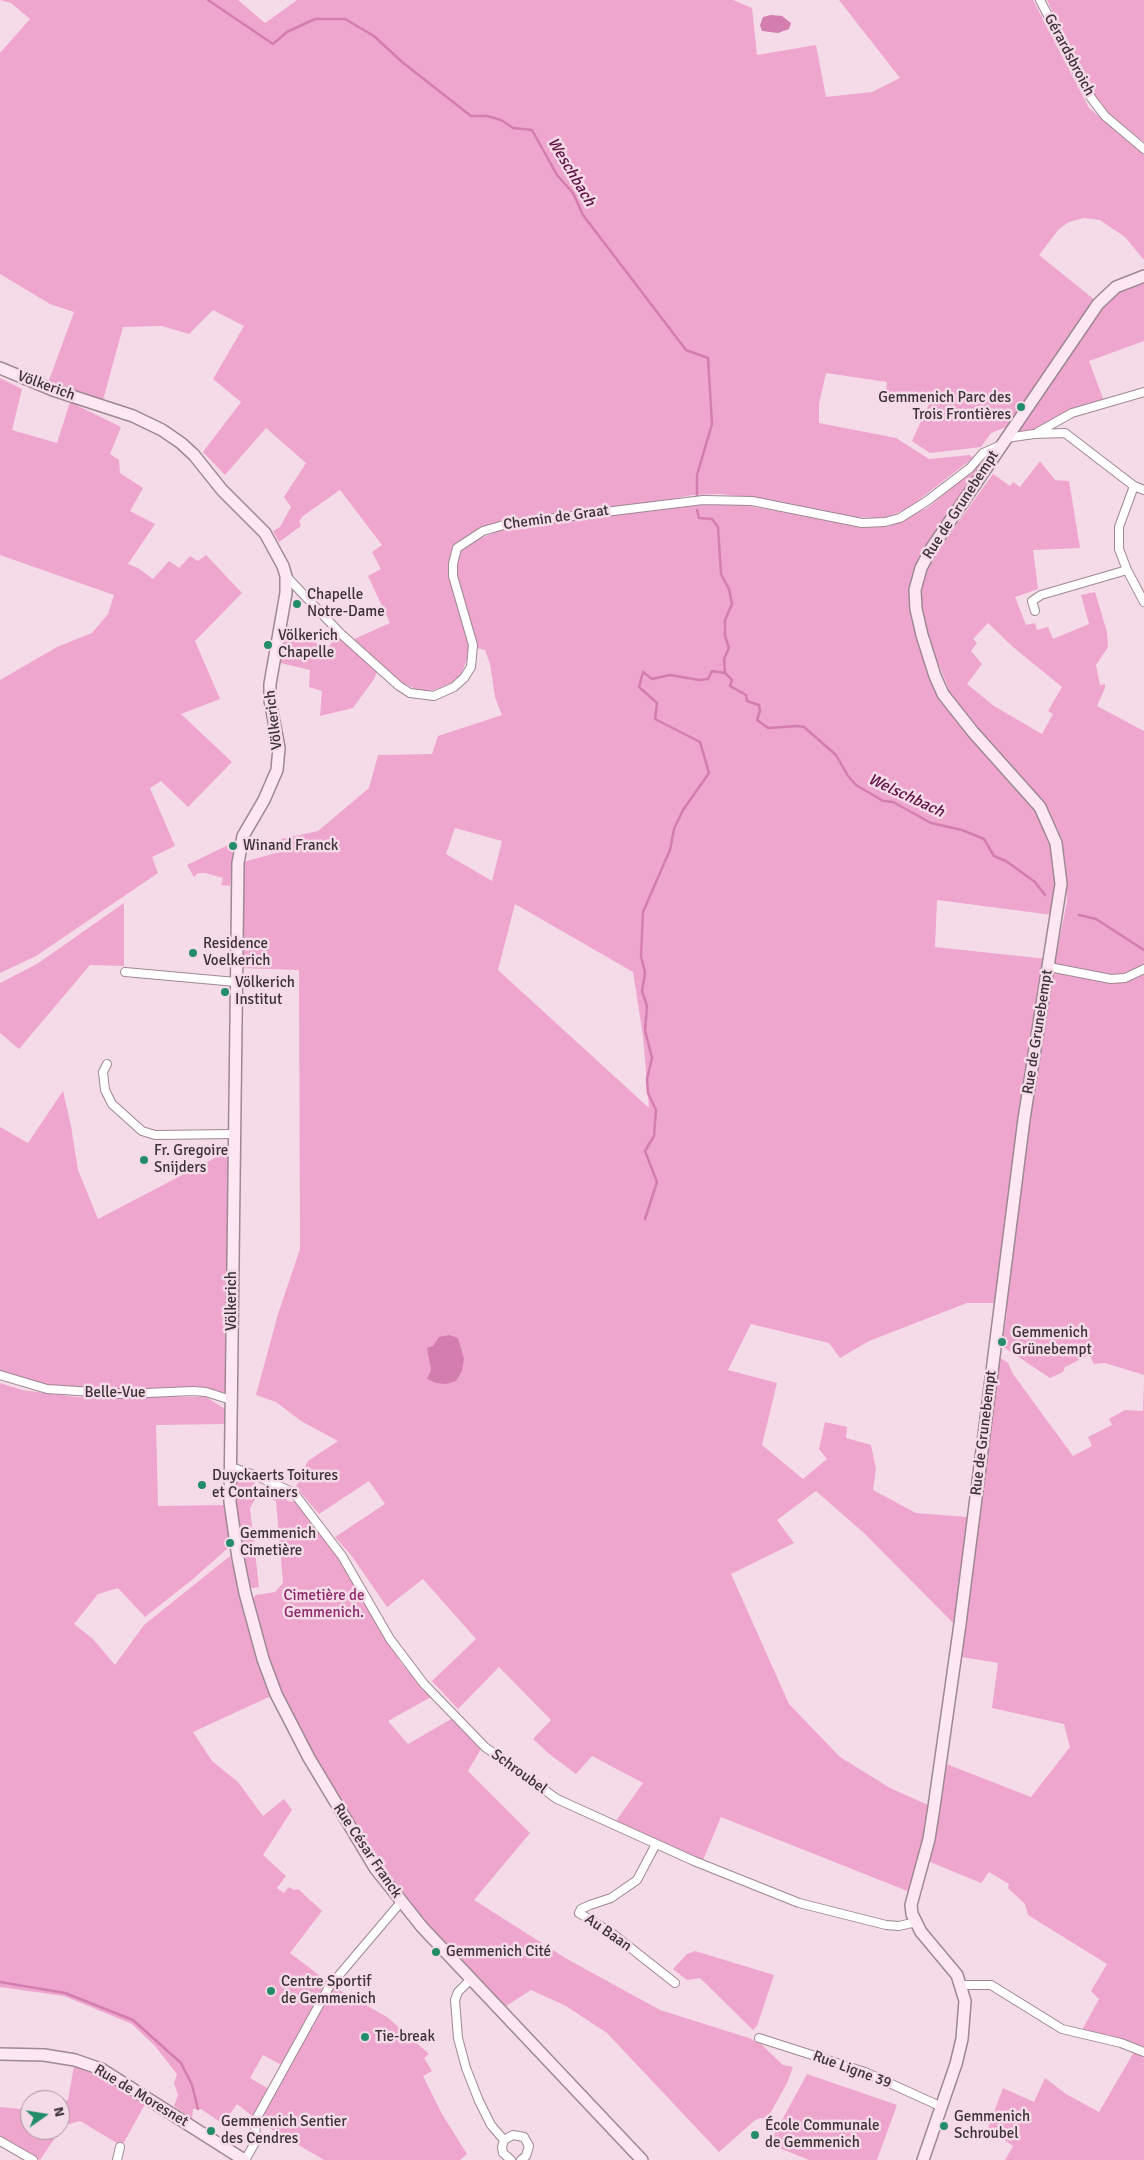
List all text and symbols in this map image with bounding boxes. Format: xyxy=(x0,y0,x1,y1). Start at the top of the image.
street label: Gérardsbroich xyxy=(1040,11,1098,99)
water label: Weschbach xyxy=(543,134,599,210)
street label: Völkerich xyxy=(15,367,77,405)
place label: Gemmenich Parc des Trois Frontières xyxy=(878,389,1011,424)
marker: Gemmenich Parc des Trois Frontières xyxy=(1015,401,1027,413)
street label: Rue de Grunebempt xyxy=(919,447,1003,563)
street label: Chemin de Graat xyxy=(502,502,610,534)
place label: Chapelle Notre-Dame xyxy=(307,586,385,621)
marker: Chapelle Notre-Dame xyxy=(291,598,303,610)
place label: Völkerich Chapelle xyxy=(278,627,338,662)
marker: Völkerich Chapelle xyxy=(262,639,274,651)
street label: Völkerich xyxy=(261,689,287,751)
water label: Welschbach xyxy=(865,770,947,822)
place label: Winand Franck xyxy=(243,837,338,855)
marker: Winand Franck xyxy=(227,840,239,852)
place label: Residence Voelkerich xyxy=(203,935,270,970)
marker: Residence Voelkerich xyxy=(187,947,199,959)
street label: Rue de Grunebempt xyxy=(1019,968,1057,1096)
place label: Völkerich Institut xyxy=(235,974,295,1009)
marker: Völkerich Institut xyxy=(219,986,231,998)
place label: Fr. Gregoire Snijders xyxy=(154,1142,228,1177)
marker: Fr. Gregoire Snijders xyxy=(138,1154,150,1166)
street label: Völkerich xyxy=(223,1271,241,1331)
place label: Gemmenich Grünebempt xyxy=(1012,1324,1092,1359)
marker: Gemmenich Grünebempt xyxy=(996,1336,1008,1348)
street label: Rue de Grunebempt xyxy=(967,1369,1001,1497)
street label: Belle-Vue xyxy=(84,1384,146,1402)
place label: Duyckaerts Toitures et Containers xyxy=(212,1467,338,1502)
marker: Duyckaerts Toitures et Containers xyxy=(196,1479,208,1491)
place label: Gemmenich Cimetière xyxy=(240,1525,316,1560)
marker: Gemmenich Cimetière xyxy=(224,1537,236,1549)
park label: Cimetière de Gemmenich. xyxy=(283,1587,365,1622)
street label: Schroubel xyxy=(488,1746,550,1798)
street label: Rue César Franck xyxy=(329,1800,405,1902)
street label: Au Baan xyxy=(581,1910,635,1956)
place label: Gemmenich Cité xyxy=(446,1943,551,1961)
marker: Gemmenich Cité xyxy=(430,1946,442,1958)
place label: Centre Sportif de Gemmenich xyxy=(281,1973,376,2008)
marker: Centre Sportif de Gemmenich xyxy=(265,1985,277,1997)
place label: Tie-break xyxy=(375,2028,435,2046)
marker: Tie-break xyxy=(359,2031,371,2043)
street label: Rue Ligne 39 xyxy=(810,2047,894,2093)
street label: Rue de Moresnet xyxy=(91,2061,191,2131)
north arrow xyxy=(20,2090,70,2140)
text: N xyxy=(50,2105,69,2118)
place label: Gemmenich Schroubel xyxy=(954,2108,1030,2143)
place label: Gemmenich Sentier des Cendres xyxy=(221,2113,347,2148)
place label: École Communale de Gemmenich xyxy=(765,2117,880,2152)
marker: Gemmenich Schroubel xyxy=(938,2120,950,2132)
marker: Gemmenich Sentier des Cendres xyxy=(205,2125,217,2137)
marker: École Communale de Gemmenich xyxy=(749,2129,761,2141)

